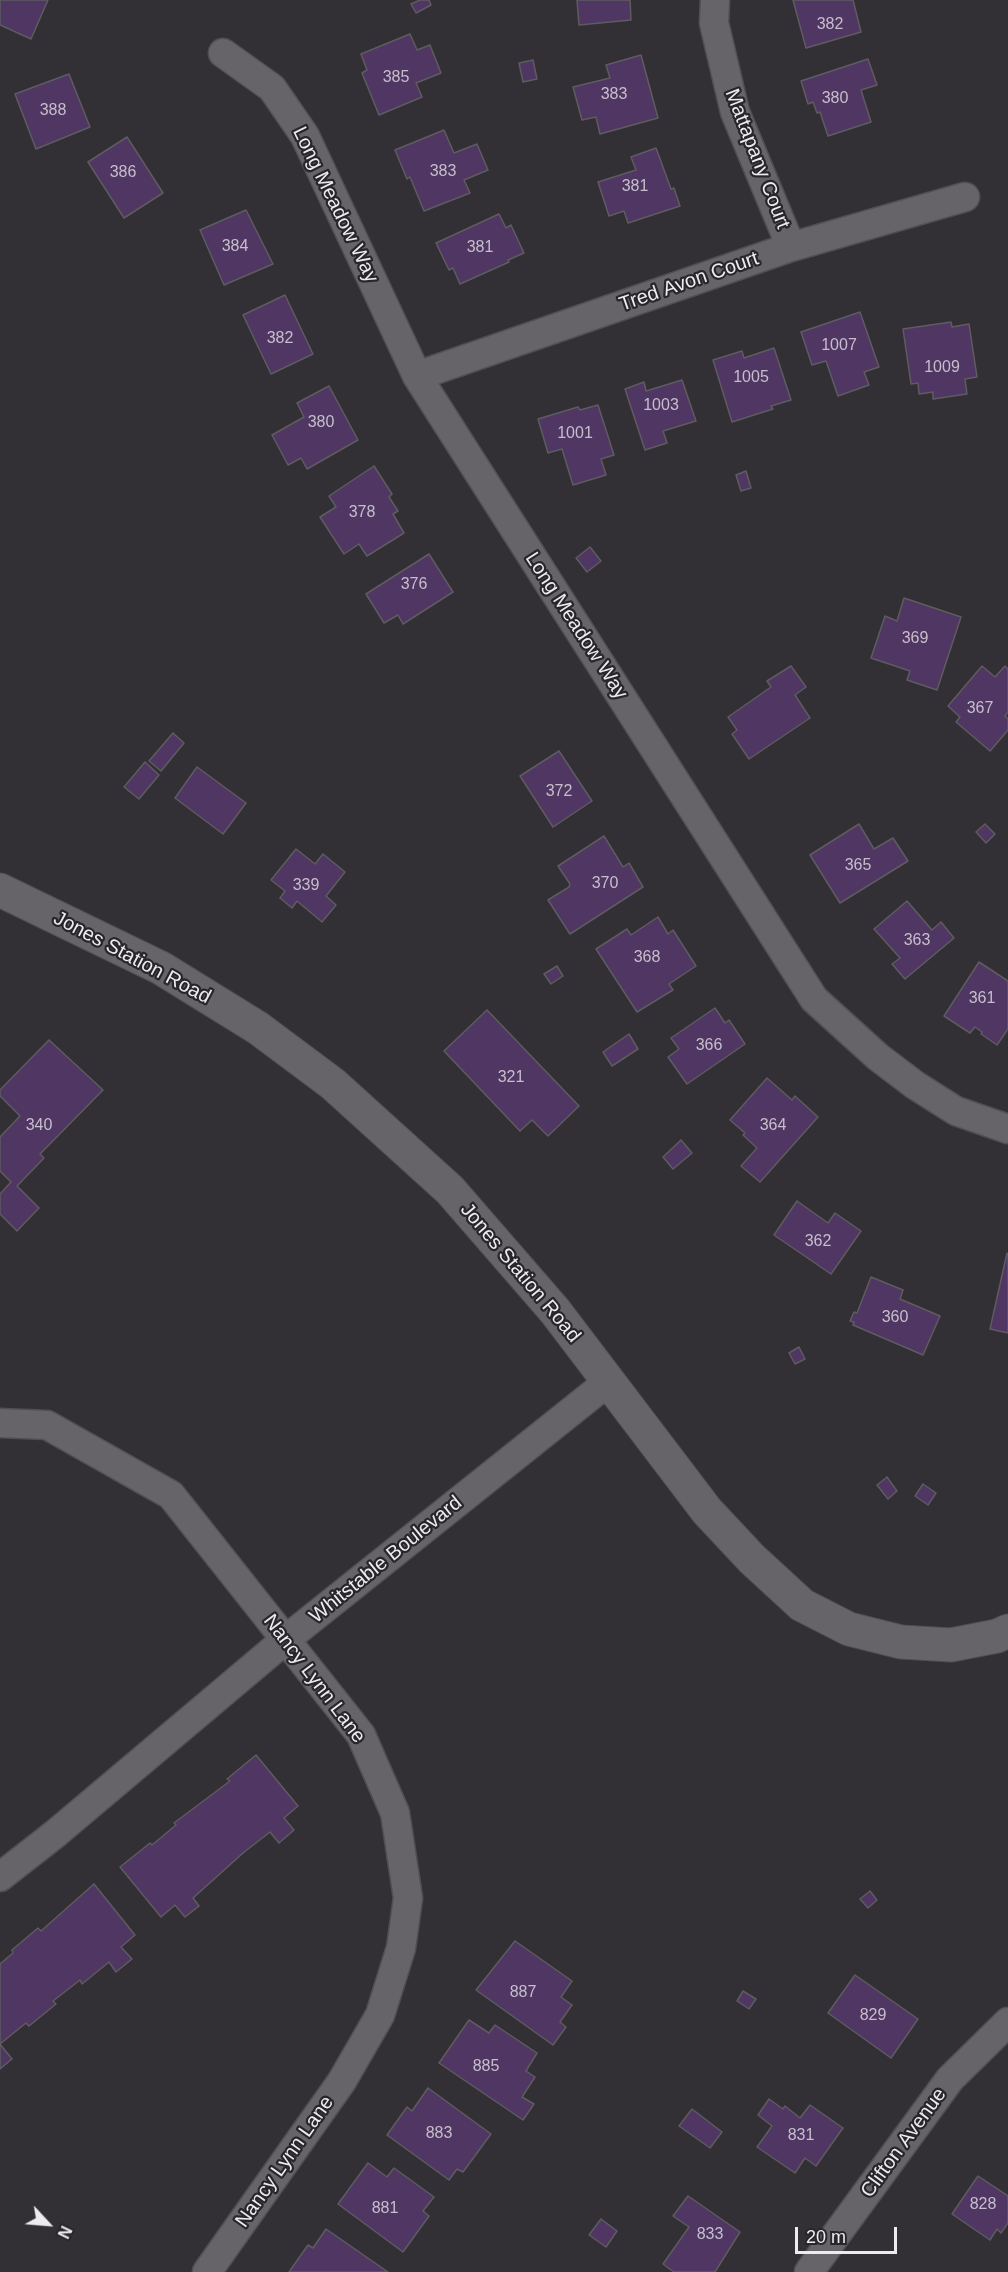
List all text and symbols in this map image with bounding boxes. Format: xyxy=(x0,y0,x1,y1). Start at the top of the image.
house number: 382 xyxy=(817,15,843,35)
house number: 385 xyxy=(383,68,409,88)
house number: 383 xyxy=(601,85,627,105)
street label: Mattapany Court xyxy=(719,86,795,232)
house number: 380 xyxy=(822,89,848,109)
house number: 388 xyxy=(40,101,66,121)
street label: Long Meadow Way xyxy=(287,123,383,287)
house number: 383 xyxy=(430,162,456,182)
house number: 386 xyxy=(110,163,136,183)
house number: 381 xyxy=(622,177,648,197)
house number: 384 xyxy=(222,237,248,257)
house number: 381 xyxy=(467,238,493,258)
street label: Tred Avon Court xyxy=(616,247,762,317)
house number: 382 xyxy=(267,329,293,349)
house number: 1007 xyxy=(821,336,857,356)
house number: 1009 xyxy=(924,358,960,378)
house number: 1005 xyxy=(733,368,769,388)
house number: 1003 xyxy=(643,396,679,416)
house number: 380 xyxy=(308,413,334,433)
house number: 1001 xyxy=(557,424,593,444)
house number: 378 xyxy=(349,503,375,523)
street label: Long Meadow Way xyxy=(520,548,632,704)
house number: 376 xyxy=(401,575,427,595)
house number: 369 xyxy=(902,629,928,649)
house number: 367 xyxy=(967,699,993,719)
house number: 372 xyxy=(546,782,572,802)
house number: 365 xyxy=(845,856,871,876)
house number: 370 xyxy=(592,874,618,894)
house number: 339 xyxy=(293,876,319,896)
street label: Jones Station Road xyxy=(49,906,215,1010)
house number: 363 xyxy=(904,931,930,951)
house number: 368 xyxy=(634,948,660,968)
house number: 361 xyxy=(969,989,995,1009)
house number: 366 xyxy=(696,1036,722,1056)
house number: 321 xyxy=(498,1068,524,1088)
house number: 340 xyxy=(26,1116,52,1136)
house number: 364 xyxy=(760,1116,786,1136)
street label: Jones Station Road xyxy=(455,1198,585,1348)
house number: 362 xyxy=(805,1232,831,1252)
house number: 360 xyxy=(882,1308,908,1328)
street label: Whitstable Boulevard xyxy=(305,1491,467,1629)
street label: Nancy Lynn Lane xyxy=(258,1610,370,1748)
house number: 887 xyxy=(510,1983,536,2003)
house number: 829 xyxy=(860,2006,886,2026)
house number: 885 xyxy=(473,2057,499,2077)
street label: Clifton Avenue xyxy=(856,2083,952,2203)
street label: Nancy Lynn Lane xyxy=(231,2092,339,2232)
house number: 883 xyxy=(426,2124,452,2144)
house number: 831 xyxy=(788,2126,814,2146)
north arrow xyxy=(18,2194,78,2254)
house number: 828 xyxy=(970,2195,996,2215)
house number: 881 xyxy=(372,2199,398,2219)
scale bar xyxy=(798,2215,900,2253)
text: N xyxy=(54,2223,75,2241)
house number: 833 xyxy=(697,2225,723,2245)
text: 20 m xyxy=(806,2227,846,2247)

